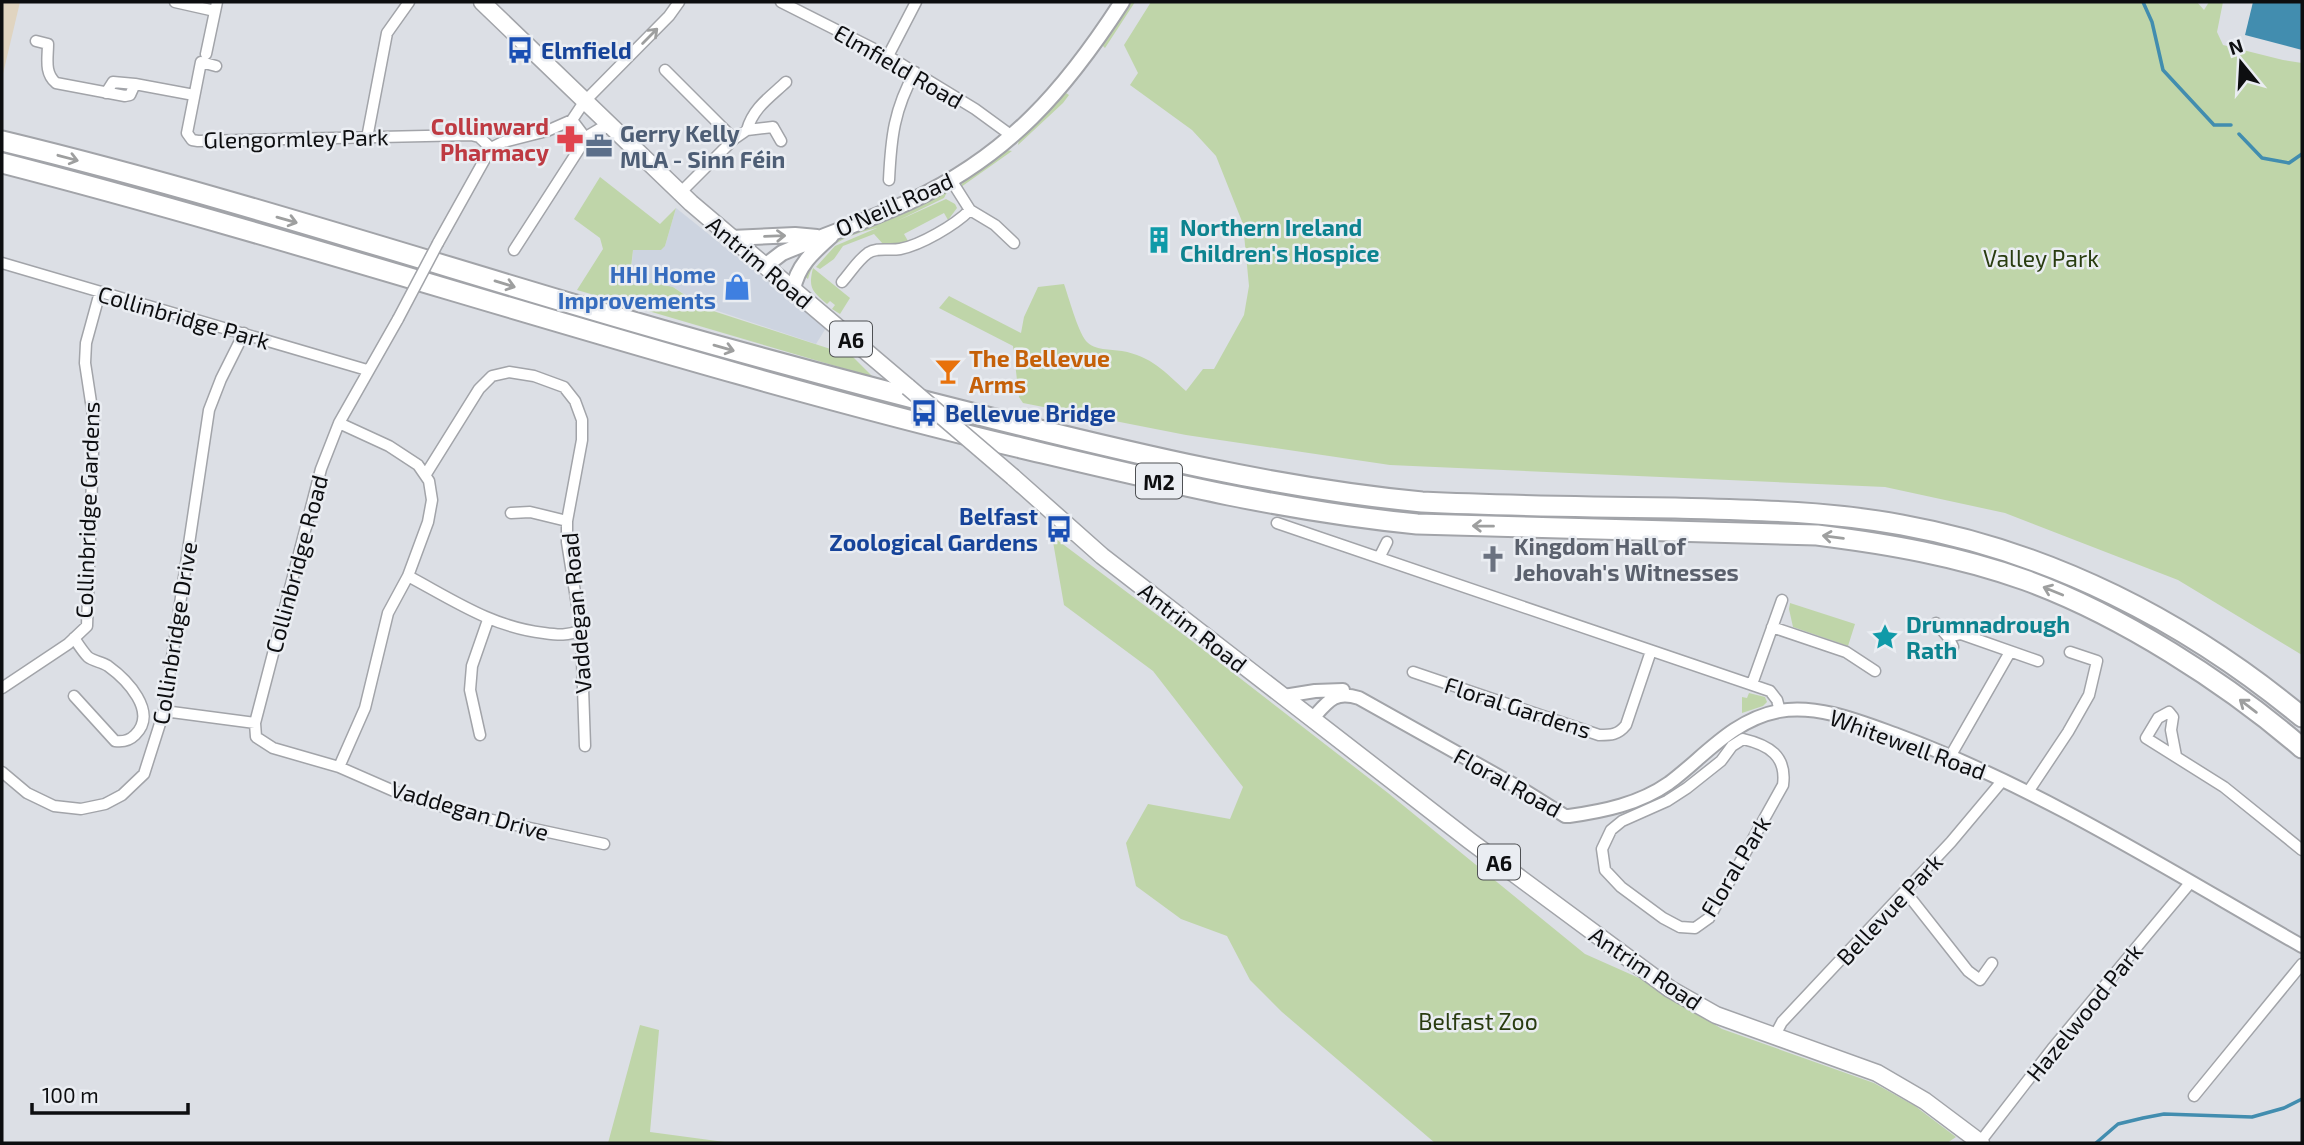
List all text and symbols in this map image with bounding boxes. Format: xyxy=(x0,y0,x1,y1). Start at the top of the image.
street label: Elmfield Road xyxy=(830,18,968,114)
one-way arrow xyxy=(641,28,658,45)
north arrow xyxy=(2206,28,2276,98)
text: N xyxy=(2226,33,2246,59)
bus stop icon: Elmfield xyxy=(505,35,535,65)
place label: Elmfield xyxy=(541,36,632,64)
place label: Collinward Pharmacy xyxy=(431,112,549,166)
place label: Gerry Kelly MLA - Sinn Féin xyxy=(620,119,785,173)
street label: Glengormley Park xyxy=(203,122,389,154)
pharmacy icon: Collinward Pharmacy xyxy=(555,124,585,154)
office icon: Gerry Kelly MLA - Sinn Féin xyxy=(584,131,614,161)
one-way arrow xyxy=(56,152,79,165)
street label: O'Neill Road xyxy=(831,166,957,242)
street label: Antrim Road xyxy=(701,210,819,314)
place label: Northern Ireland Children's Hospice xyxy=(1180,213,1380,267)
one-way arrow xyxy=(276,214,298,227)
building icon: Northern Ireland Children's Hospice xyxy=(1144,225,1174,255)
one-way arrow xyxy=(763,230,786,243)
park label: Valley Park xyxy=(1983,244,2099,272)
place label: HHI Home Improvements xyxy=(558,260,716,314)
shop icon: HHI Home Improvements xyxy=(722,272,752,302)
one-way arrow xyxy=(494,278,516,291)
street label: Collinbridge Park xyxy=(95,279,273,355)
road number: A6 xyxy=(830,322,872,356)
one-way arrow xyxy=(712,342,734,355)
place label: The Bellevue Arms xyxy=(969,344,1110,398)
bar icon: The Bellevue Arms xyxy=(933,356,963,386)
bus stop icon: Bellevue Bridge xyxy=(909,398,939,428)
place label: Bellevue Bridge xyxy=(945,399,1116,427)
street label: Collinbridge Gardens xyxy=(69,401,105,619)
road number: M2 xyxy=(1136,463,1182,498)
street label: Collinbridge Road xyxy=(259,472,333,656)
place label: Belfast Zoological Gardens xyxy=(829,502,1038,556)
bus stop icon: Belfast Zoological Gardens xyxy=(1044,514,1074,544)
one-way arrow xyxy=(1472,519,1495,533)
one-way arrow xyxy=(1822,530,1845,543)
street label: Vaddegan Road xyxy=(555,531,597,695)
place label: Kingdom Hall of Jehovah's Witnesses xyxy=(1514,532,1739,586)
street label: Collinbridge Drive xyxy=(146,539,202,727)
church icon: Kingdom Hall of Jehovah's Witnesses xyxy=(1478,544,1508,574)
street label: Antrim Road xyxy=(1133,576,1253,678)
one-way arrow xyxy=(2042,584,2064,597)
place label: Drumnadrough Rath xyxy=(1906,610,2070,664)
place icon: Drumnadrough Rath xyxy=(1870,622,1900,652)
street label: Floral Gardens xyxy=(1441,670,1595,744)
one-way arrow xyxy=(2240,699,2258,714)
street label: Whitewell Road xyxy=(1826,703,1990,785)
street label: Floral Road xyxy=(1449,741,1567,823)
street label: Vaddegan Drive xyxy=(388,774,552,846)
street label: Floral Park xyxy=(1694,810,1776,921)
road number: A6 xyxy=(1478,844,1520,880)
street label: Bellevue Park xyxy=(1830,847,1948,971)
street label: Antrim Road xyxy=(1584,920,1708,1016)
street label: Hazelwood Park xyxy=(2020,937,2148,1086)
park label: Belfast Zoo xyxy=(1418,1007,1538,1035)
scale bar xyxy=(32,1072,187,1116)
text: 100 m xyxy=(42,1082,99,1107)

